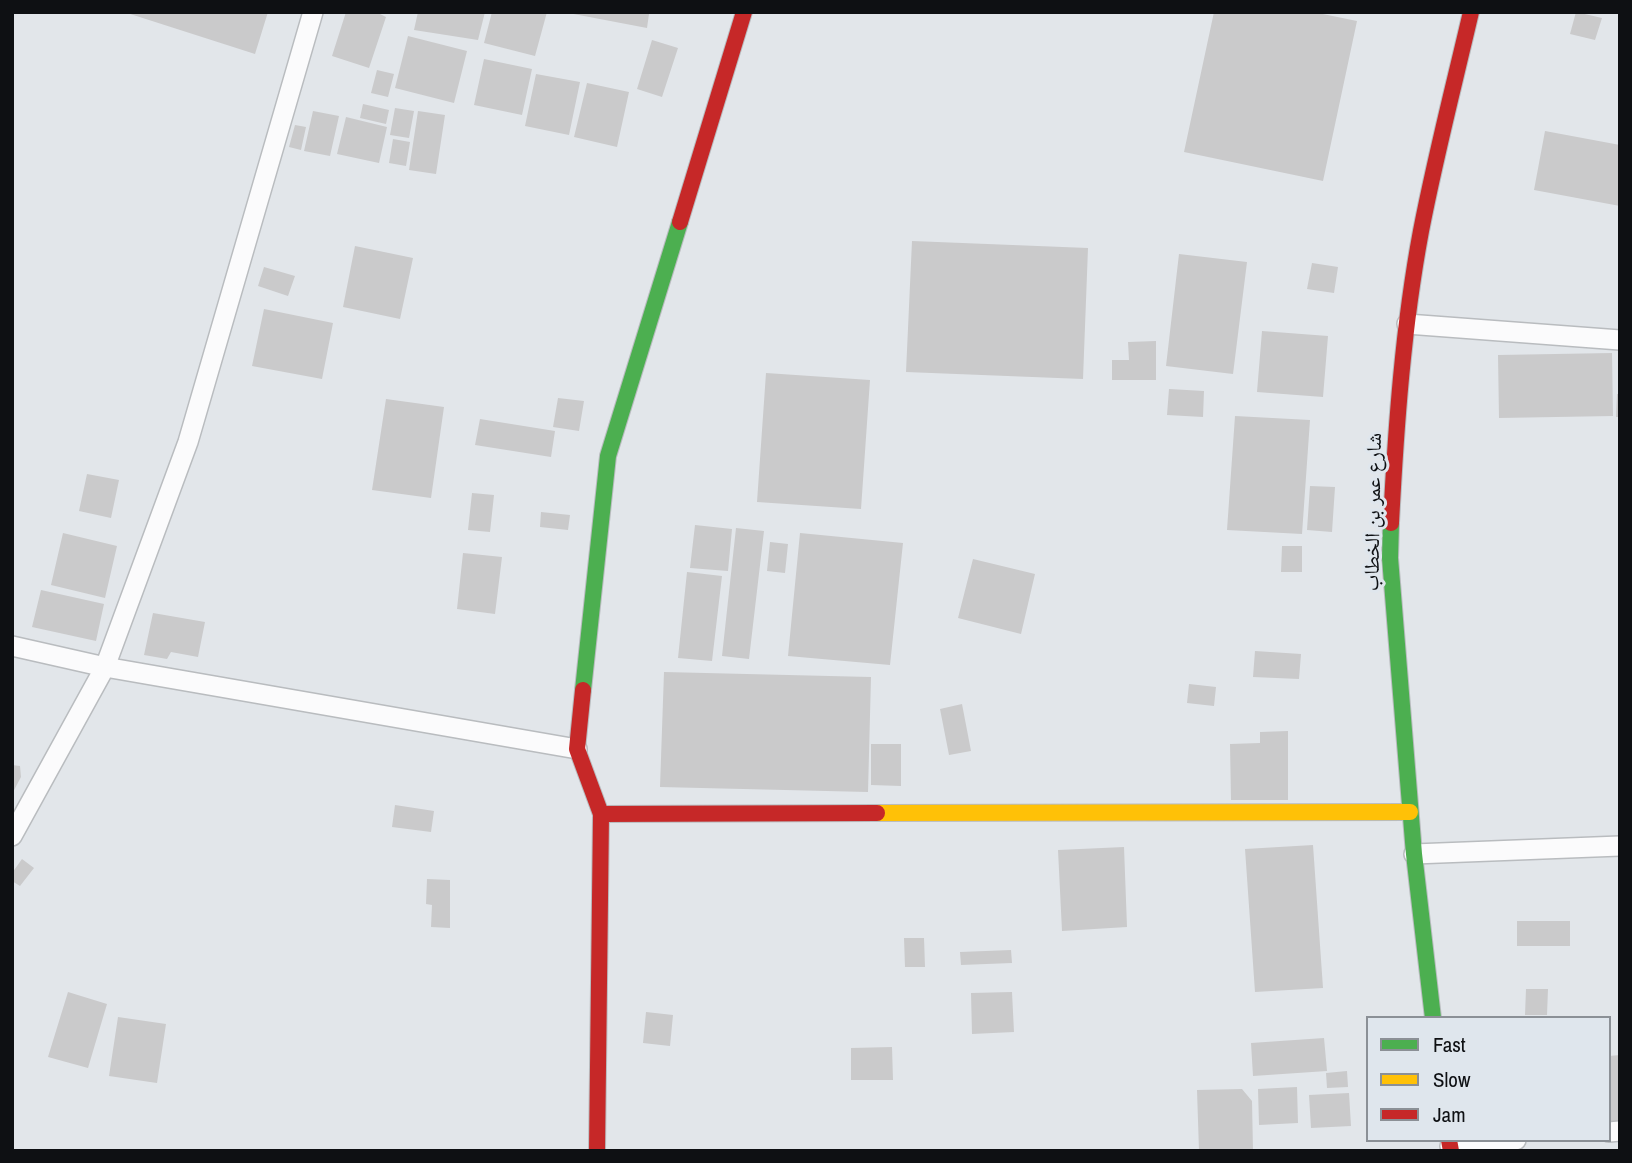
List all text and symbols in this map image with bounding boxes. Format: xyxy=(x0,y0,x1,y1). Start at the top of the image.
street label: شارع عمر بن الخطاب xyxy=(1360,433,1388,591)
legend xyxy=(1366,1016,1611,1142)
text: Fast xyxy=(1433,1030,1466,1059)
text: Slow xyxy=(1433,1065,1470,1094)
text: Jam xyxy=(1433,1100,1466,1129)

